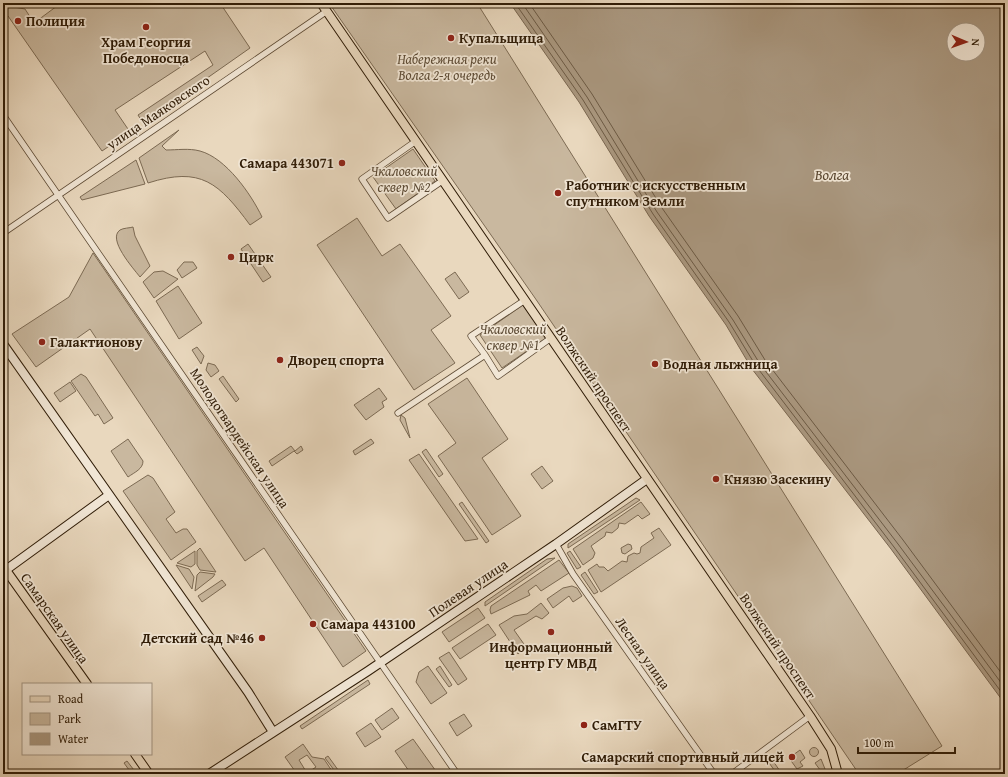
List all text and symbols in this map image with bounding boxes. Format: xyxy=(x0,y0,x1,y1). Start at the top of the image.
place label: Полиция xyxy=(26,11,86,31)
marker: Полиция xyxy=(13,16,23,26)
marker: Храм Георгия Победоносца xyxy=(141,22,151,32)
north arrow xyxy=(946,22,986,62)
place label: Купальщица xyxy=(459,28,544,48)
place label: Храм Георгия Победоносца xyxy=(101,32,191,68)
marker: Купальщица xyxy=(446,33,456,43)
text: N xyxy=(968,38,984,47)
park label: Набережная реки Волга 2-я очередь xyxy=(397,49,497,85)
street label: улица Маяковского xyxy=(102,70,214,155)
place label: Самара 443071 xyxy=(239,153,334,173)
marker: Самара 443071 xyxy=(337,158,347,168)
park label: Чкаловский сквер №2 xyxy=(370,161,438,197)
water label: Волга xyxy=(814,164,849,185)
place label: Работник с искусственным спутником Земли xyxy=(566,175,746,211)
marker: Работник с искусственным спутником Земли xyxy=(553,188,563,198)
place label: Цирк xyxy=(239,247,274,267)
marker: Цирк xyxy=(226,252,236,262)
park label: Чкаловский сквер №1 xyxy=(479,319,547,355)
street label: Волжский проспект xyxy=(551,322,637,436)
place label: Галактионову xyxy=(50,332,143,352)
marker: Галактионову xyxy=(37,337,47,347)
place label: Дворец спорта xyxy=(287,350,385,370)
place label: Водная лыжница xyxy=(663,354,778,374)
marker: Дворец спорта xyxy=(275,355,285,365)
marker: Водная лыжница xyxy=(650,359,660,369)
street label: Молодогвардейская улица xyxy=(185,364,295,512)
place label: Князю Засекину xyxy=(724,469,832,489)
marker: Князю Засекину xyxy=(711,474,721,484)
street label: Полевая улица xyxy=(424,554,512,622)
street label: Самарская улица xyxy=(16,569,94,668)
street label: Волжский проспект xyxy=(735,589,821,703)
street label: Лесная улица xyxy=(611,613,676,694)
place label: Самара 443100 xyxy=(321,614,416,634)
marker: Самара 443100 xyxy=(308,619,318,629)
marker: Информационный центр ГУ МВД xyxy=(546,627,556,637)
place label: Детский сад №46 xyxy=(140,628,254,648)
marker: Детский сад №46 xyxy=(257,633,267,643)
place label: Информационный центр ГУ МВД xyxy=(489,637,613,673)
legend xyxy=(22,683,152,755)
text: Road xyxy=(58,690,84,707)
text: Park xyxy=(58,710,82,727)
place label: СамГТУ xyxy=(592,715,642,735)
marker: СамГТУ xyxy=(579,720,589,730)
scale bar xyxy=(858,729,955,755)
text: Water xyxy=(58,730,88,747)
text: 100 m xyxy=(864,734,894,751)
place label: Самарский спортивный лицей xyxy=(581,747,784,767)
marker: Самарский спортивный лицей xyxy=(787,752,797,762)

